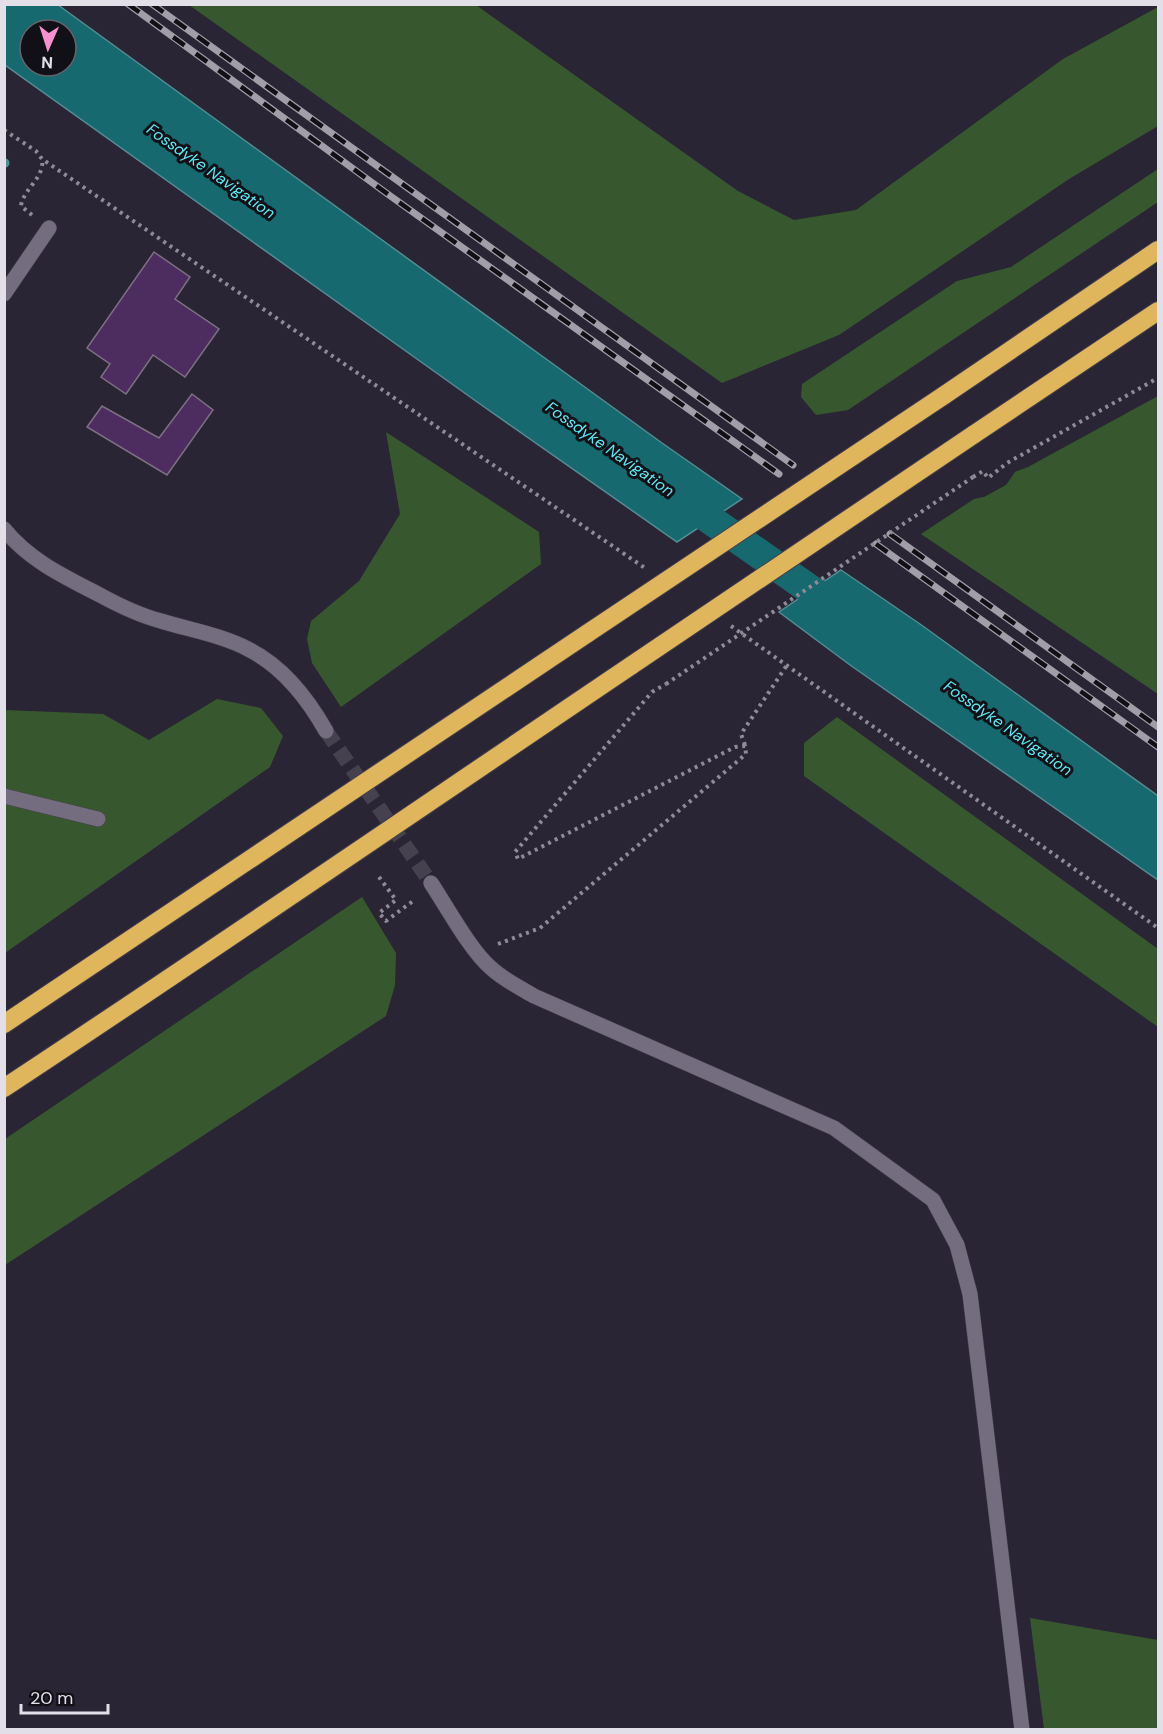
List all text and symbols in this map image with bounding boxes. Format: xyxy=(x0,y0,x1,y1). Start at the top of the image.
north arrow xyxy=(18,18,78,78)
text: N xyxy=(41,52,54,73)
water label: Fossdyke Navigation xyxy=(143,119,279,223)
water label: Fossdyke Navigation xyxy=(542,397,678,501)
water label: Fossdyke Navigation xyxy=(940,676,1076,780)
scale bar xyxy=(21,1677,108,1715)
text: 20 m xyxy=(30,1686,73,1710)

